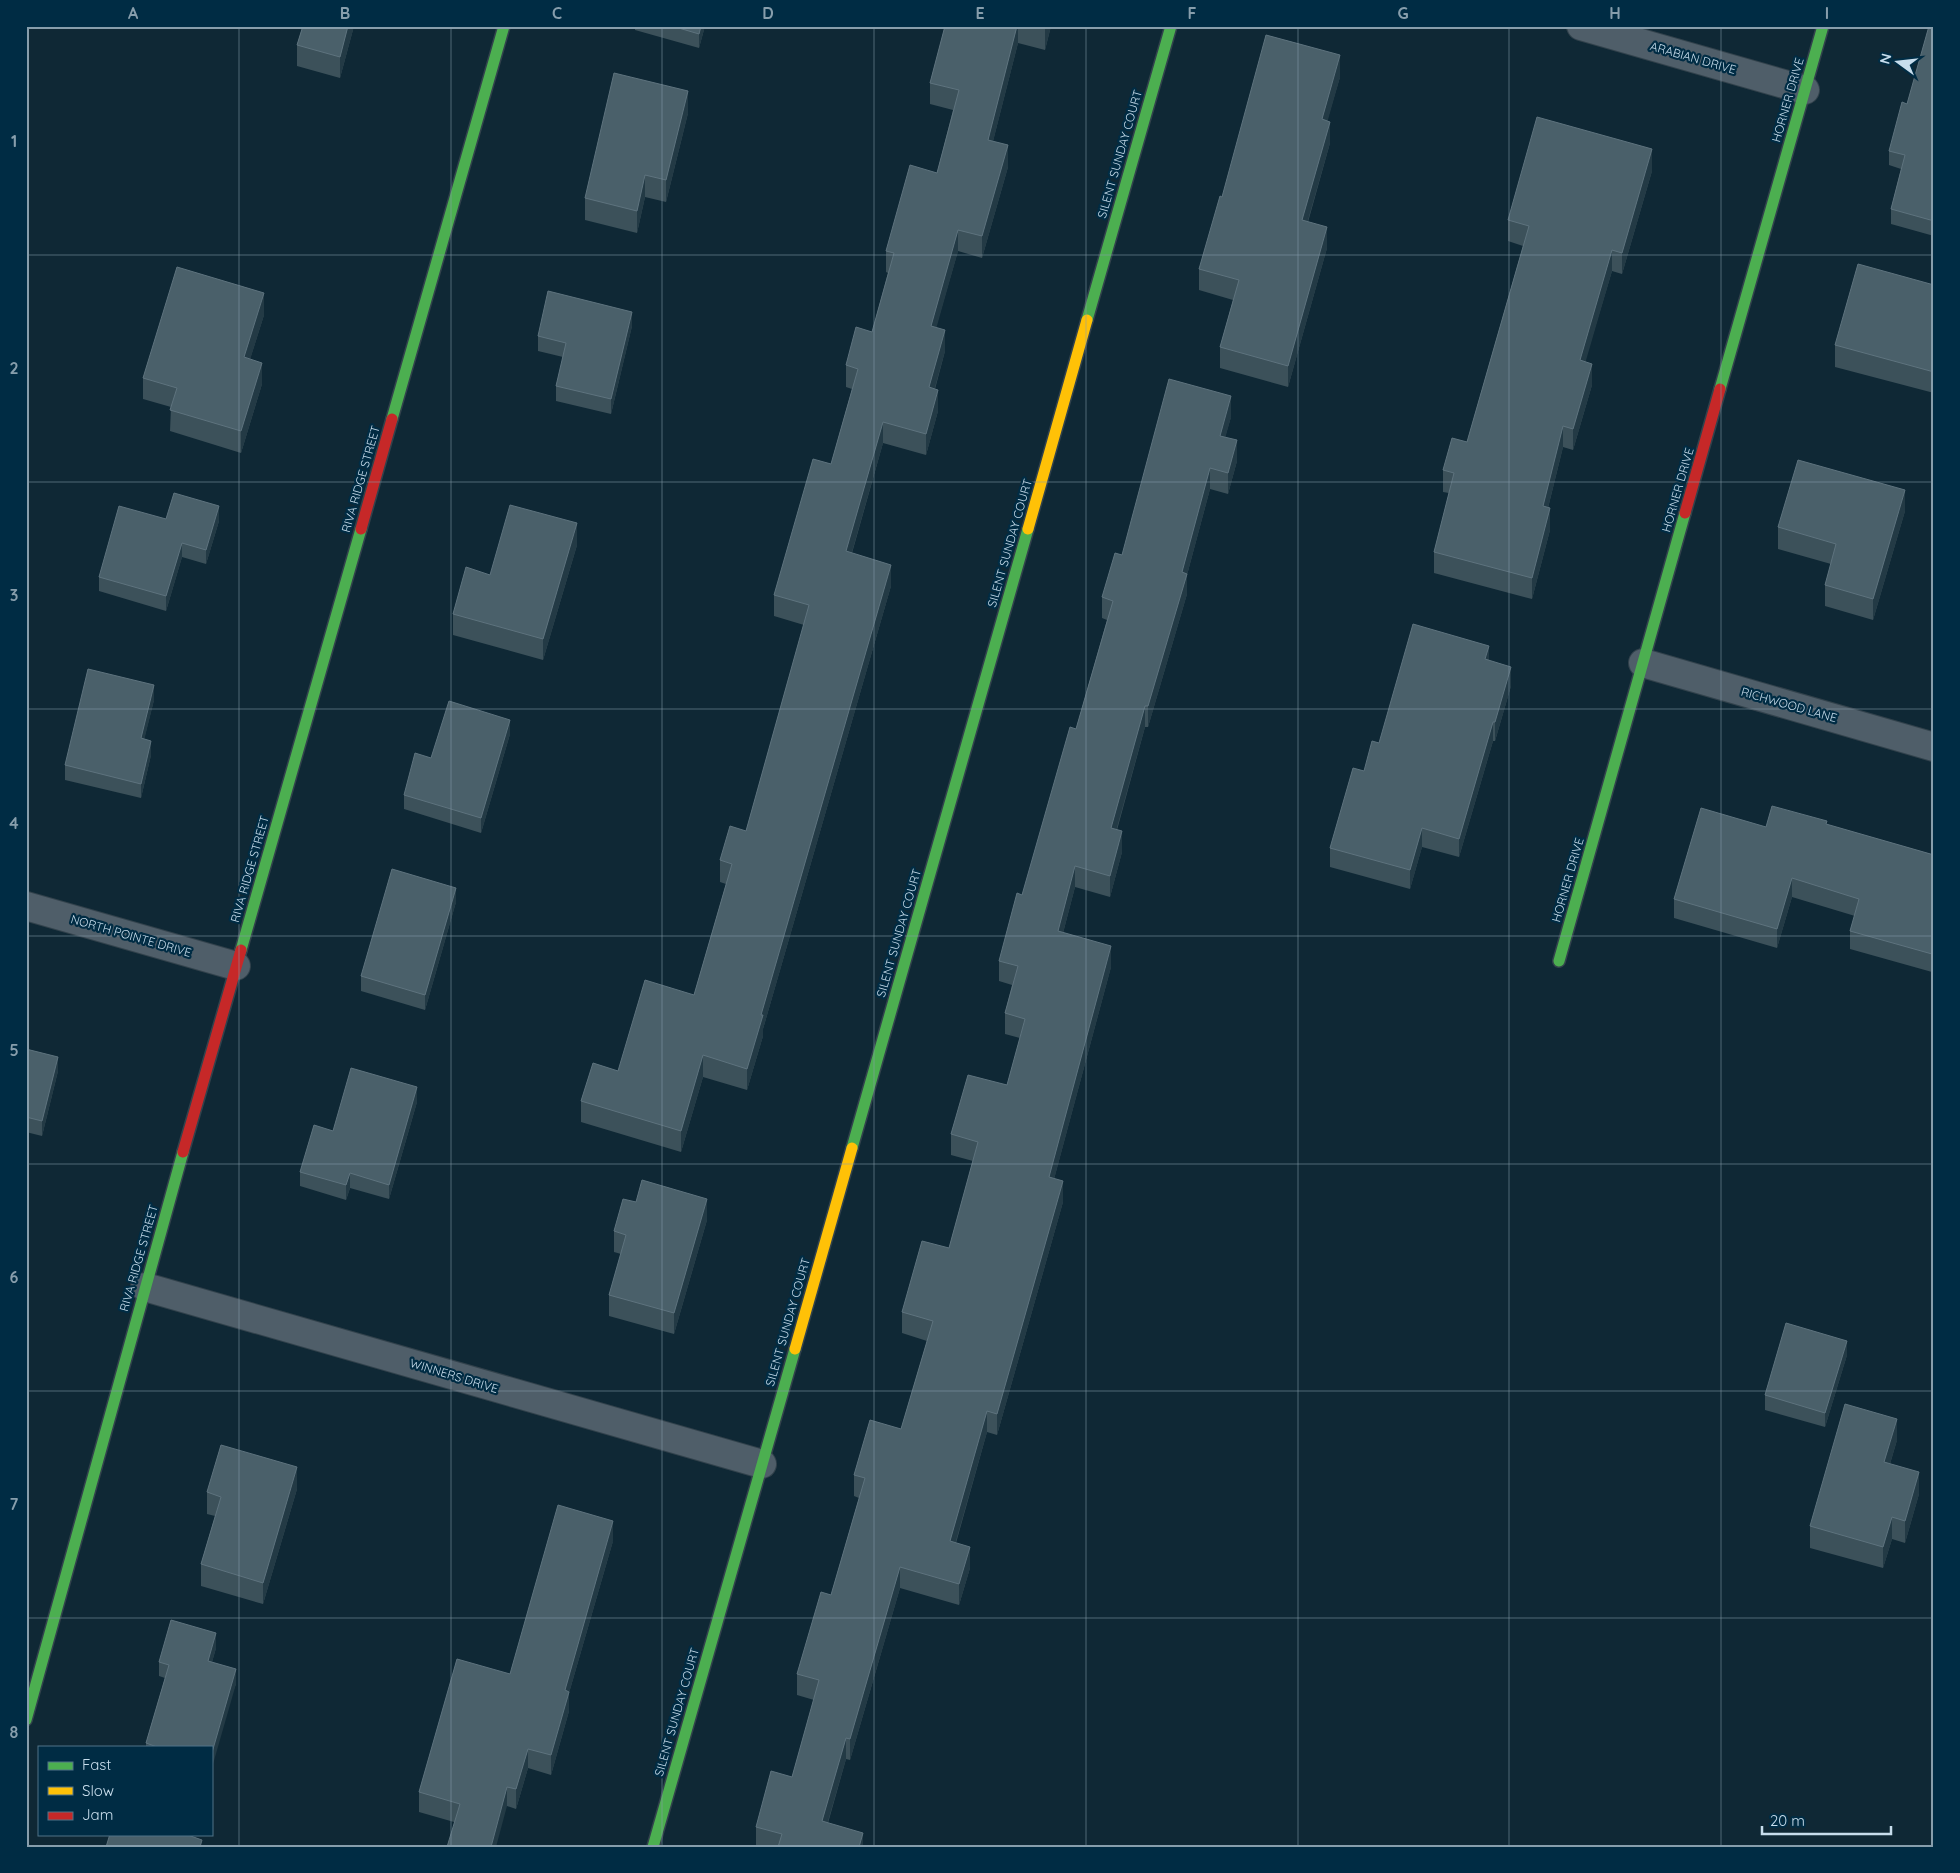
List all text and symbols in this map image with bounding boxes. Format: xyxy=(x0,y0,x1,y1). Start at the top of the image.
text: A xyxy=(128,3,139,23)
text: B xyxy=(340,3,350,23)
text: C xyxy=(552,3,562,23)
text: D xyxy=(762,3,774,23)
text: E xyxy=(975,3,985,23)
text: F xyxy=(1188,3,1197,23)
text: G xyxy=(1397,3,1409,23)
text: H xyxy=(1609,3,1621,23)
text: I xyxy=(1825,3,1829,23)
street label: ARABIAN DRIVE xyxy=(1648,38,1738,77)
north arrow xyxy=(1872,38,1922,88)
text: N xyxy=(1875,51,1895,66)
street label: HORNER DRIVE xyxy=(1768,56,1807,144)
street label: SILENT SUNDAY COURT xyxy=(1094,88,1145,220)
text: 1 xyxy=(11,131,17,151)
text: 2 xyxy=(9,358,19,378)
street label: RIVA RIDGE STREET xyxy=(338,424,383,534)
street label: HORNER DRIVE xyxy=(1658,446,1697,534)
street label: SILENT SUNDAY COURT xyxy=(984,477,1035,609)
text: 3 xyxy=(10,585,18,605)
street label: RICHWOOD LANE xyxy=(1739,684,1839,725)
text: 4 xyxy=(9,813,19,833)
street label: RIVA RIDGE STREET xyxy=(227,814,272,924)
street label: HORNER DRIVE xyxy=(1548,836,1587,924)
street label: SILENT SUNDAY COURT xyxy=(873,867,924,999)
street label: NORTH POINTE DRIVE xyxy=(69,911,193,960)
text: 5 xyxy=(9,1040,19,1060)
street label: RIVA RIDGE STREET xyxy=(116,1203,161,1313)
street label: SILENT SUNDAY COURT xyxy=(762,1256,813,1388)
text: 6 xyxy=(10,1267,19,1287)
street label: WINNERS DRIVE xyxy=(408,1355,500,1396)
text: 7 xyxy=(10,1494,19,1514)
street label: SILENT SUNDAY COURT xyxy=(651,1646,702,1778)
text: 8 xyxy=(10,1722,19,1742)
legend xyxy=(38,1746,212,1836)
text: Fast xyxy=(82,1755,111,1774)
text: Slow xyxy=(82,1781,114,1800)
scale bar xyxy=(1762,1803,1891,1835)
text: Jam xyxy=(82,1805,113,1824)
text: 20 m xyxy=(1770,1811,1805,1830)

